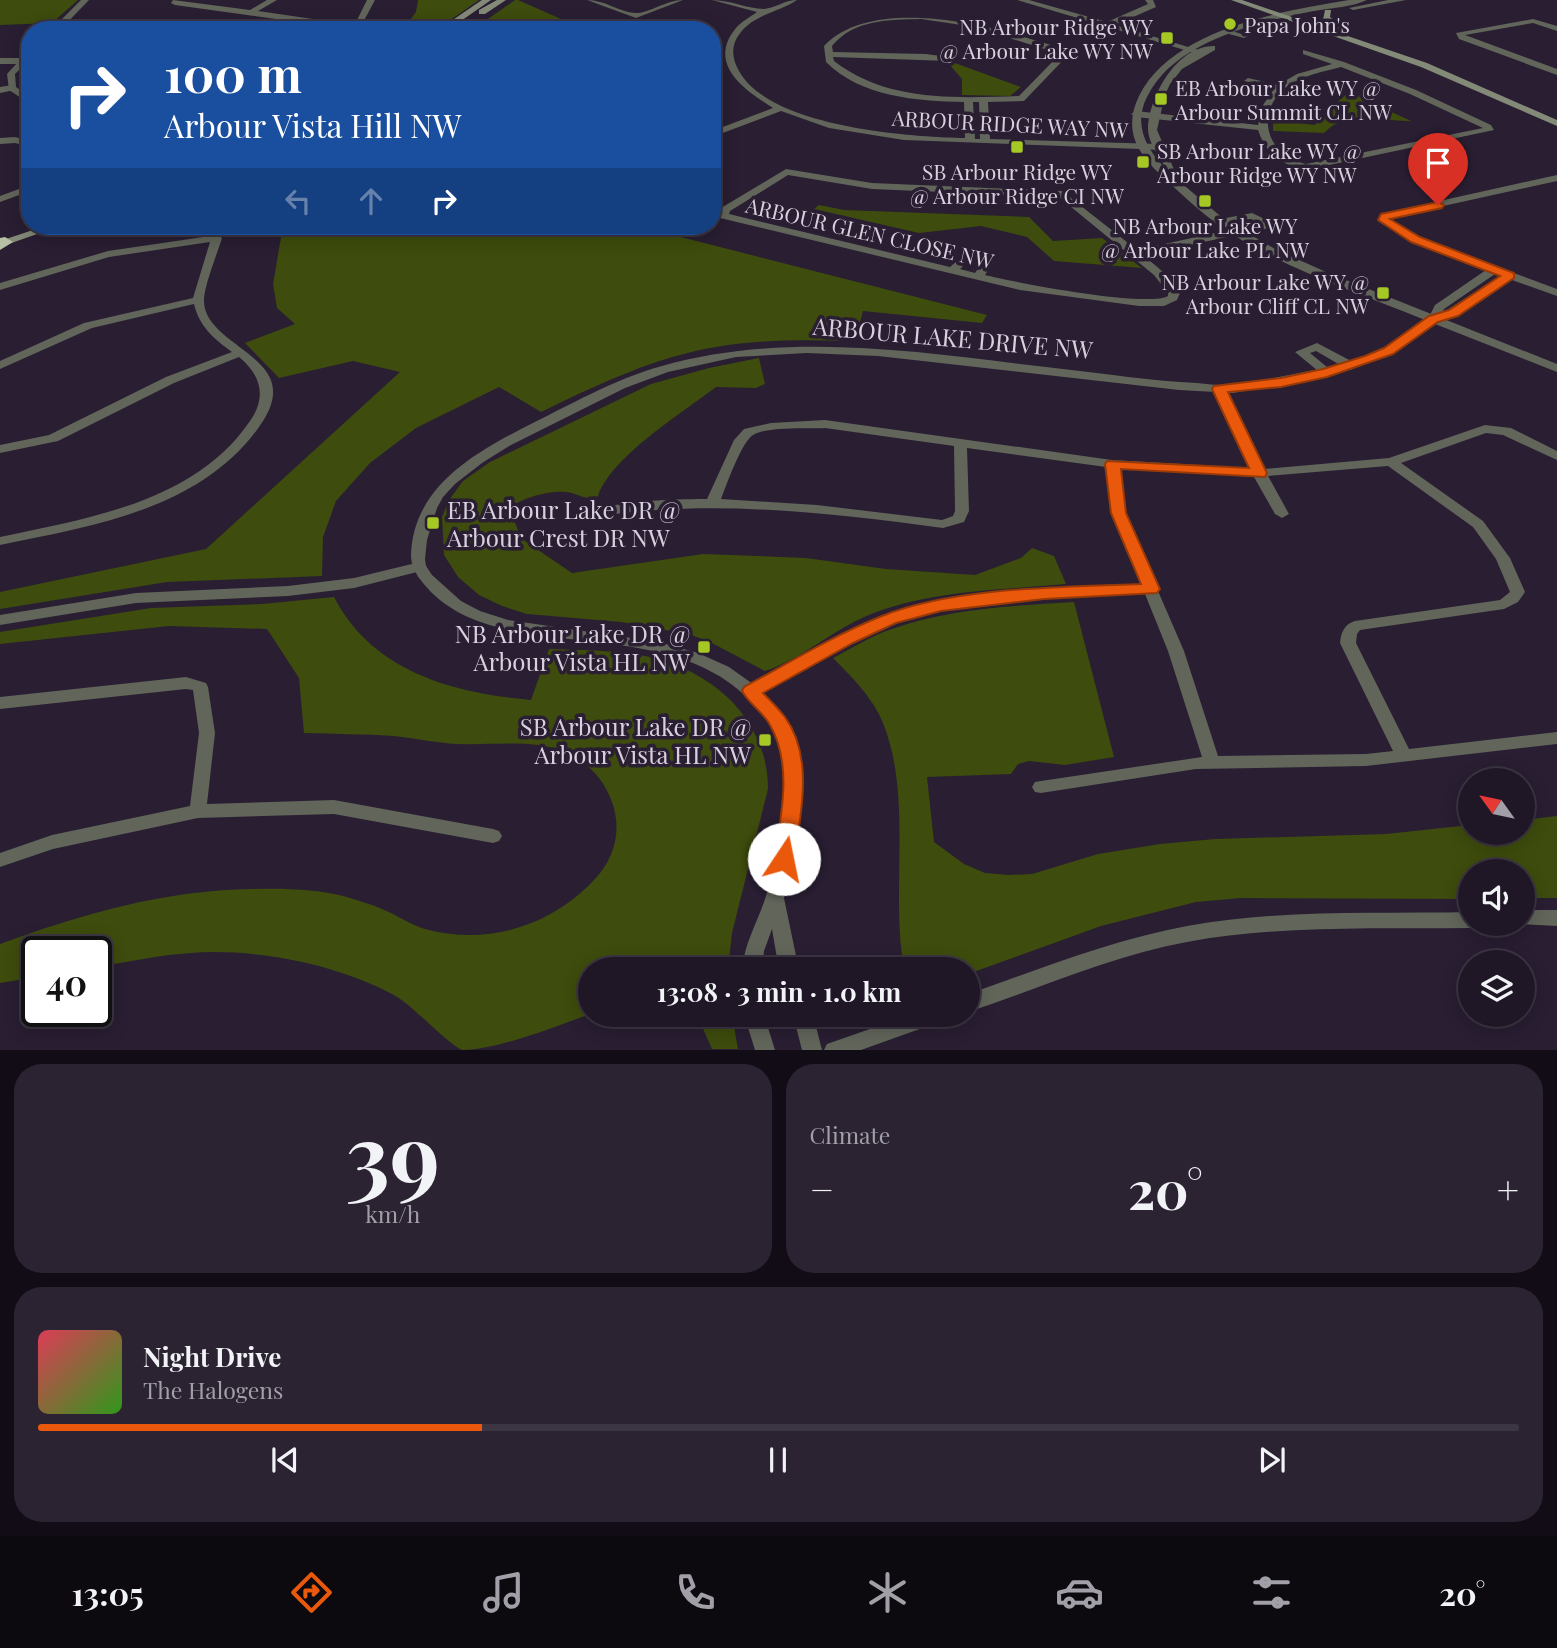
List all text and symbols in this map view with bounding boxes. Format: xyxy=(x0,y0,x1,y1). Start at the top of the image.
place label: Papa John's xyxy=(1244,10,1350,38)
place label: NB Arbour Ridge WY @ Arbour Lake WY NW xyxy=(939,12,1154,64)
marker: Papa John's xyxy=(1222,16,1238,32)
marker: NB Arbour Ridge WY @ Arbour Lake WY NW xyxy=(1159,30,1175,46)
text: 100 m xyxy=(164,40,302,105)
icon: right xyxy=(49,49,140,140)
place label: EB Arbour Lake WY @ Arbour Summit CL NW xyxy=(1174,73,1393,125)
marker: EB Arbour Lake WY @ Arbour Summit CL NW xyxy=(1153,91,1169,107)
text: Arbour Vista Hill NW xyxy=(164,103,462,146)
street label: ARBOUR RIDGE WAY NW xyxy=(890,103,1130,143)
pin xyxy=(1408,133,1468,205)
place label: SB Arbour Lake WY @ Arbour Ridge WY NW xyxy=(1156,136,1361,188)
marker: SB Arbour Ridge WY @ Arbour Ridge CI NW xyxy=(1009,139,1025,155)
icon: arrive xyxy=(1419,144,1457,182)
marker: SB Arbour Lake WY @ Arbour Ridge WY NW xyxy=(1135,154,1151,170)
place label: SB Arbour Ridge WY @ Arbour Ridge CI NW xyxy=(910,157,1125,209)
icon: left xyxy=(279,182,317,220)
icon: ahead xyxy=(352,182,390,220)
icon: right xyxy=(425,182,463,220)
street label: ARBOUR GLEN CLOSE NW xyxy=(742,190,998,274)
marker: NB Arbour Lake WY @ Arbour Lake PL NW xyxy=(1197,193,1213,209)
place label: NB Arbour Lake WY @ Arbour Lake PL NW xyxy=(1101,211,1310,263)
place label: NB Arbour Lake WY @ Arbour Cliff CL NW xyxy=(1161,267,1370,319)
marker: NB Arbour Lake WY @ Arbour Cliff CL NW xyxy=(1375,285,1391,301)
street label: ARBOUR LAKE DRIVE NW xyxy=(811,309,1094,365)
place label: EB Arbour Lake DR @ Arbour Crest DR NW xyxy=(446,493,680,553)
marker: EB Arbour Lake DR @ Arbour Crest DR NW xyxy=(425,515,441,531)
place label: NB Arbour Lake DR @ Arbour Vista HL NW xyxy=(455,617,690,677)
marker: NB Arbour Lake DR @ Arbour Vista HL NW xyxy=(696,639,712,655)
place label: SB Arbour Lake DR @ Arbour Vista HL NW xyxy=(520,710,751,770)
marker: SB Arbour Lake DR @ Arbour Vista HL NW xyxy=(757,732,773,748)
north arrow xyxy=(1458,768,1535,845)
map controls xyxy=(1458,768,1535,1027)
position arrow xyxy=(747,822,821,896)
button: sound xyxy=(1458,859,1535,936)
speed limit sign: 40 xyxy=(21,936,112,1027)
button: layers xyxy=(1458,950,1535,1027)
text: 13:08 · 3 min · 1.0 km xyxy=(657,974,901,1009)
text: 39 xyxy=(345,1092,440,1213)
text: Climate xyxy=(810,1119,890,1150)
text: 20° xyxy=(1128,1154,1203,1223)
text: − xyxy=(810,1163,834,1214)
text: + xyxy=(1497,1163,1519,1214)
text: km/h xyxy=(365,1198,420,1229)
text: Night Drive xyxy=(143,1339,281,1374)
text: The Halogens xyxy=(143,1374,283,1405)
icon: previous xyxy=(266,1441,304,1479)
icon: pause xyxy=(759,1441,797,1479)
icon: next xyxy=(1253,1441,1291,1479)
icon: directions xyxy=(287,1568,336,1617)
icon: music xyxy=(479,1568,528,1617)
icon: phone xyxy=(671,1568,720,1617)
icon: climate xyxy=(863,1568,912,1617)
icon: car xyxy=(1055,1568,1104,1617)
icon: filters xyxy=(1247,1568,1296,1617)
text: 13:05 xyxy=(72,1571,144,1614)
text: 20° xyxy=(1439,1571,1485,1614)

